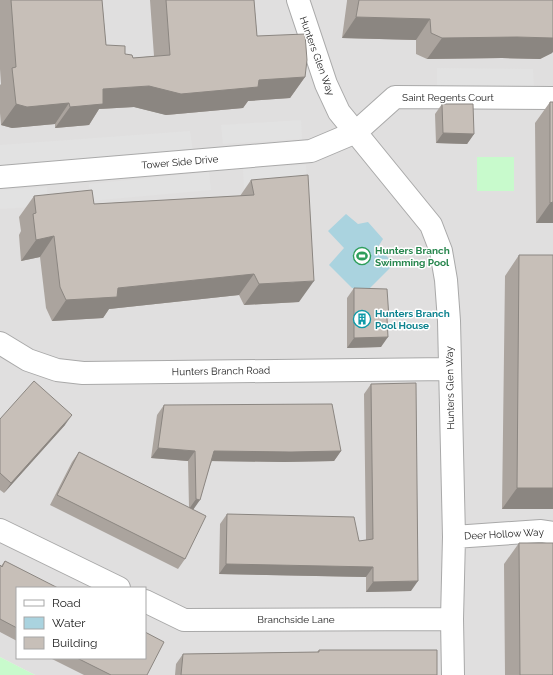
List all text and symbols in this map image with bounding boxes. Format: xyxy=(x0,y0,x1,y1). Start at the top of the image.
street label: Hunters Glen Way xyxy=(298,15,337,98)
street label: Saint Regents Court xyxy=(402,92,495,103)
street label: Tower Side Drive xyxy=(141,153,219,171)
place label: Hunters Branch Swimming Pool xyxy=(375,245,450,268)
sports icon: Hunters Branch Swimming Pool xyxy=(352,246,372,266)
place label: Hunters Branch Pool House xyxy=(375,308,450,331)
building icon: Hunters Branch Pool House xyxy=(352,309,372,329)
street label: Hunters Glen Way xyxy=(444,346,456,430)
street label: Hunters Branch Road xyxy=(172,365,270,377)
street label: Deer Hollow Way xyxy=(464,526,545,542)
legend xyxy=(16,587,146,659)
text: Road xyxy=(52,596,81,610)
street label: Branchside Lane xyxy=(257,614,335,625)
text: Water xyxy=(52,616,86,630)
text: Building xyxy=(52,636,98,650)

